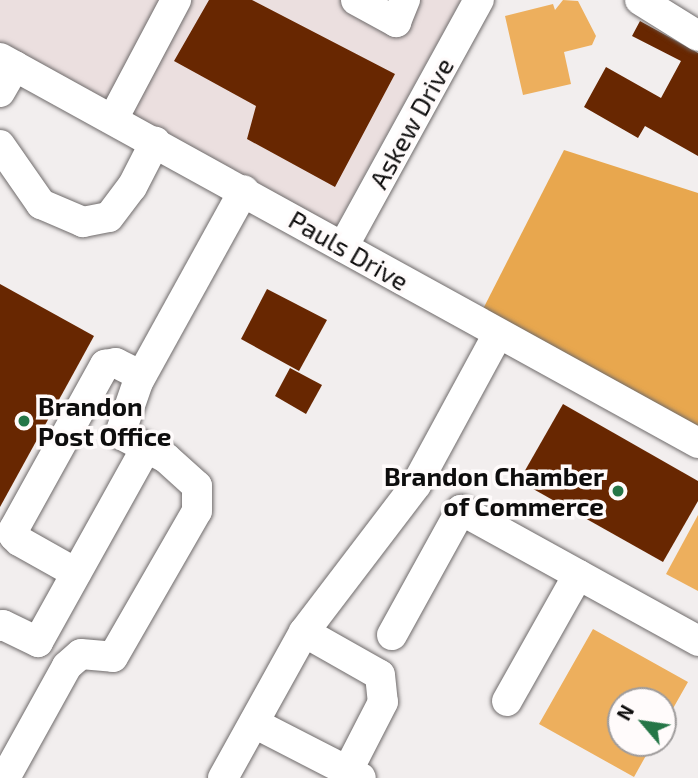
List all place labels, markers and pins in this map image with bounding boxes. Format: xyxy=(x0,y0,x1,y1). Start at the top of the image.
place label: Brandon Post Office xyxy=(38,390,171,452)
marker: Brandon Post Office xyxy=(16,413,32,429)
place label: Brandon Chamber of Commerce xyxy=(384,460,604,522)
marker: Brandon Chamber of Commerce xyxy=(610,483,626,499)

